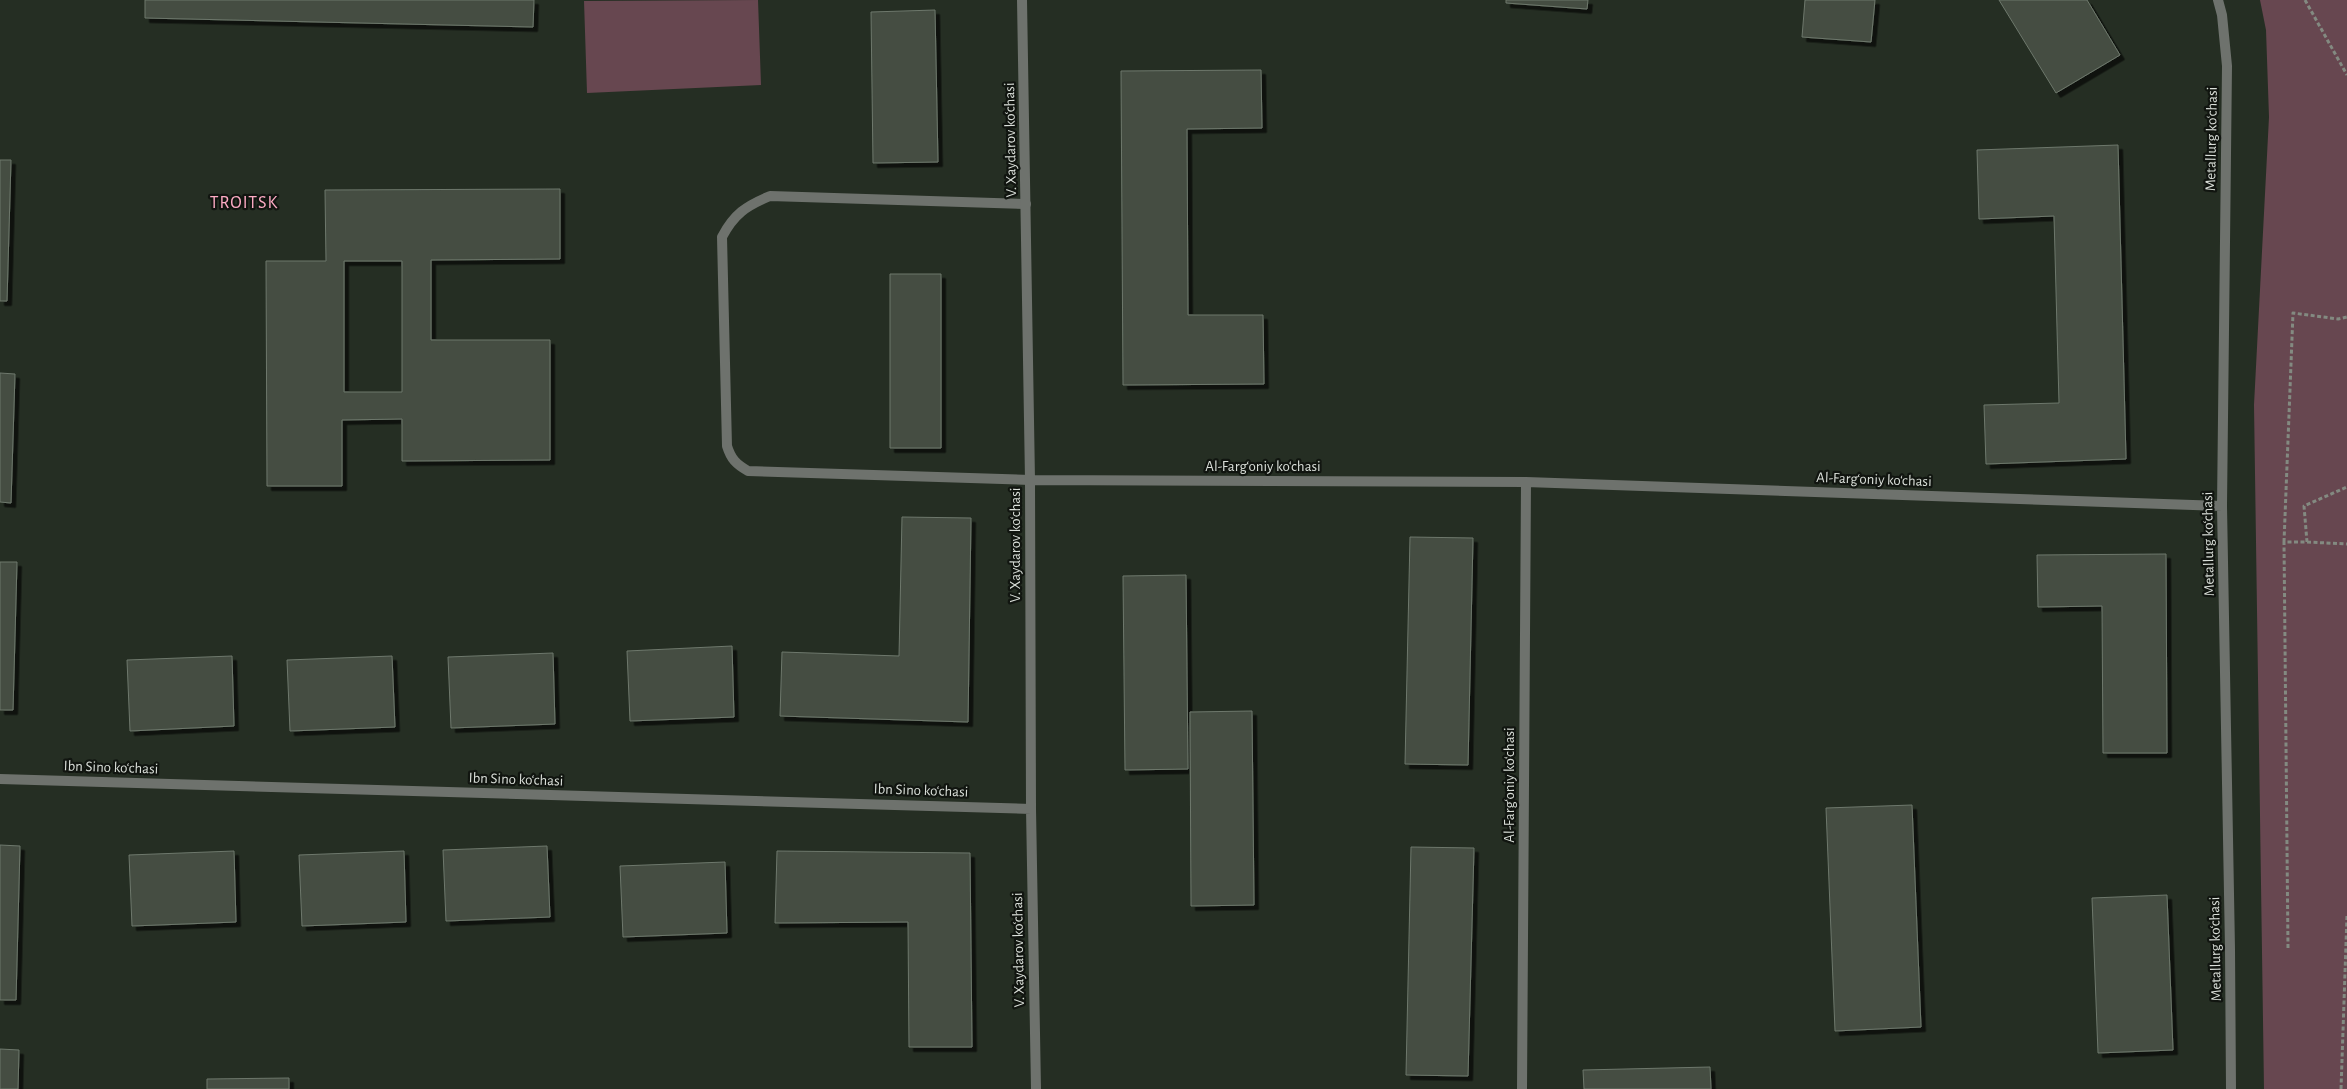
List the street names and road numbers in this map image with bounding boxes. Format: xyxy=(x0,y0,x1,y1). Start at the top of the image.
street label: V. Xaydarov ko‘chasi xyxy=(1002,82,1019,198)
street label: Metallurg ko‘chasi xyxy=(2203,87,2220,191)
street label: Al-Farg‘oniy ko‘chasi xyxy=(1205,459,1321,474)
street label: Al-Farg‘oniy ko‘chasi xyxy=(1816,470,1932,489)
street label: V. Xaydarov ko‘chasi xyxy=(1008,488,1023,602)
street label: Metallurg ko‘chasi xyxy=(2200,492,2217,596)
street label: Al-Farg‘oniy ko‘chasi xyxy=(1502,727,1517,843)
street label: Ibn Sino ko‘chasi xyxy=(63,758,159,777)
street label: Ibn Sino ko‘chasi xyxy=(468,770,564,789)
street label: Ibn Sino ko‘chasi xyxy=(873,781,969,800)
street label: V. Xaydarov ko‘chasi xyxy=(1010,892,1027,1008)
street label: Metallurg ko‘chasi xyxy=(2207,897,2224,1001)

